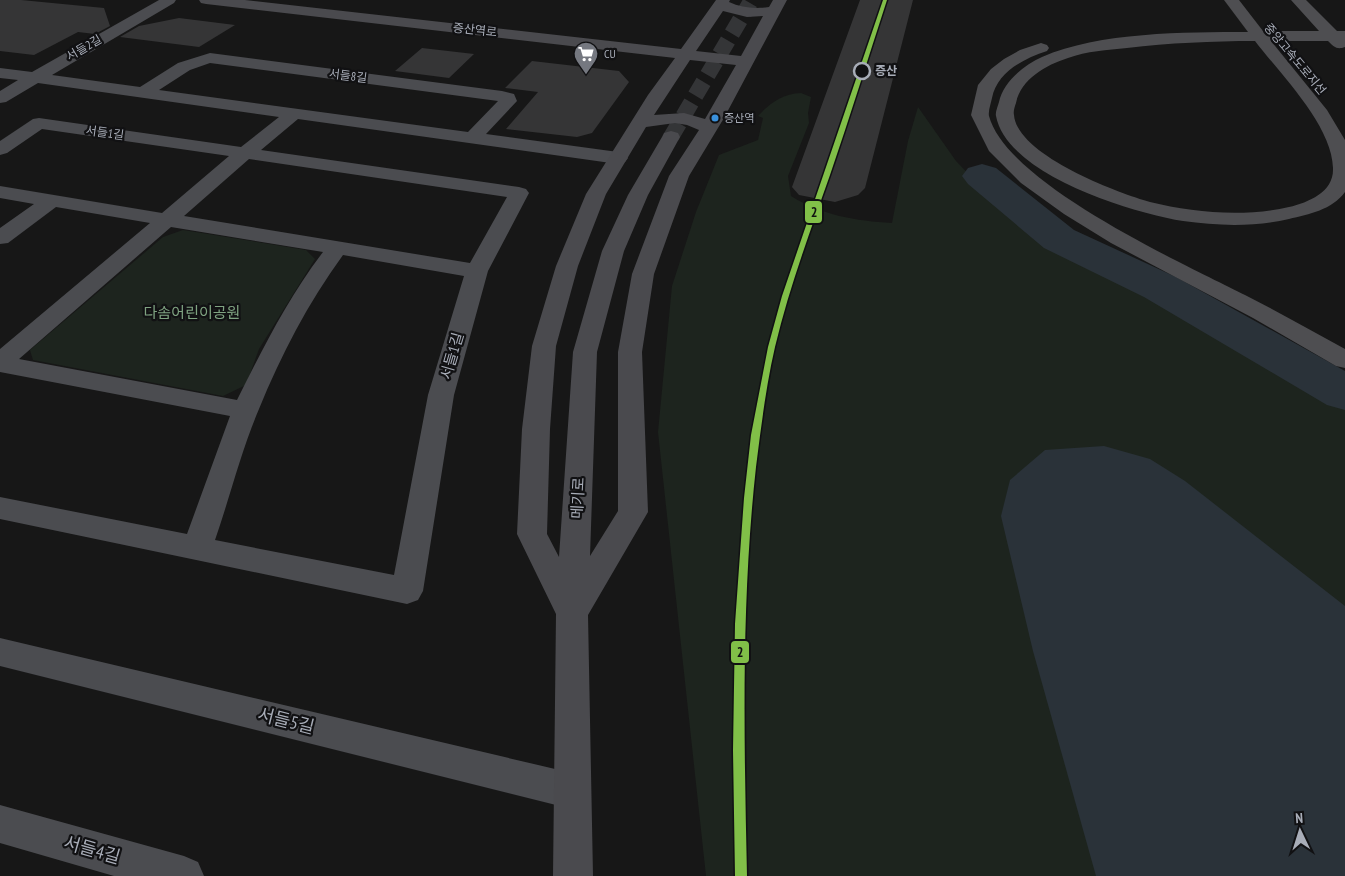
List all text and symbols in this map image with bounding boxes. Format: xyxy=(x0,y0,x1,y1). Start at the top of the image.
street label: 증산역로 xyxy=(452,20,498,39)
street label: 중앙고속도로지선 xyxy=(1261,20,1330,97)
street label: 서들2길 xyxy=(63,31,104,64)
supermarket icon: CU xyxy=(573,41,599,75)
place label: CU xyxy=(604,46,616,61)
marker: 증산 xyxy=(853,62,871,80)
place label: 증산 xyxy=(875,63,897,78)
street label: 서들8길 xyxy=(328,66,368,85)
place label: 증산역 xyxy=(724,111,754,125)
marker: 증산역 xyxy=(710,113,720,123)
street label: 서들1길 xyxy=(85,122,125,143)
line badge: 2 xyxy=(804,200,823,224)
text: 2 xyxy=(811,203,817,221)
park label: 다솜어린이공원 xyxy=(144,303,240,322)
street label: 서들1길 xyxy=(436,330,467,382)
street label: 메기로 xyxy=(567,477,588,519)
line badge: 2 xyxy=(730,640,750,664)
text: 2 xyxy=(737,643,743,661)
street label: 서들5길 xyxy=(255,702,317,739)
north arrow xyxy=(1275,806,1325,856)
text: N xyxy=(1295,809,1303,827)
street label: 서들4길 xyxy=(61,831,123,869)

